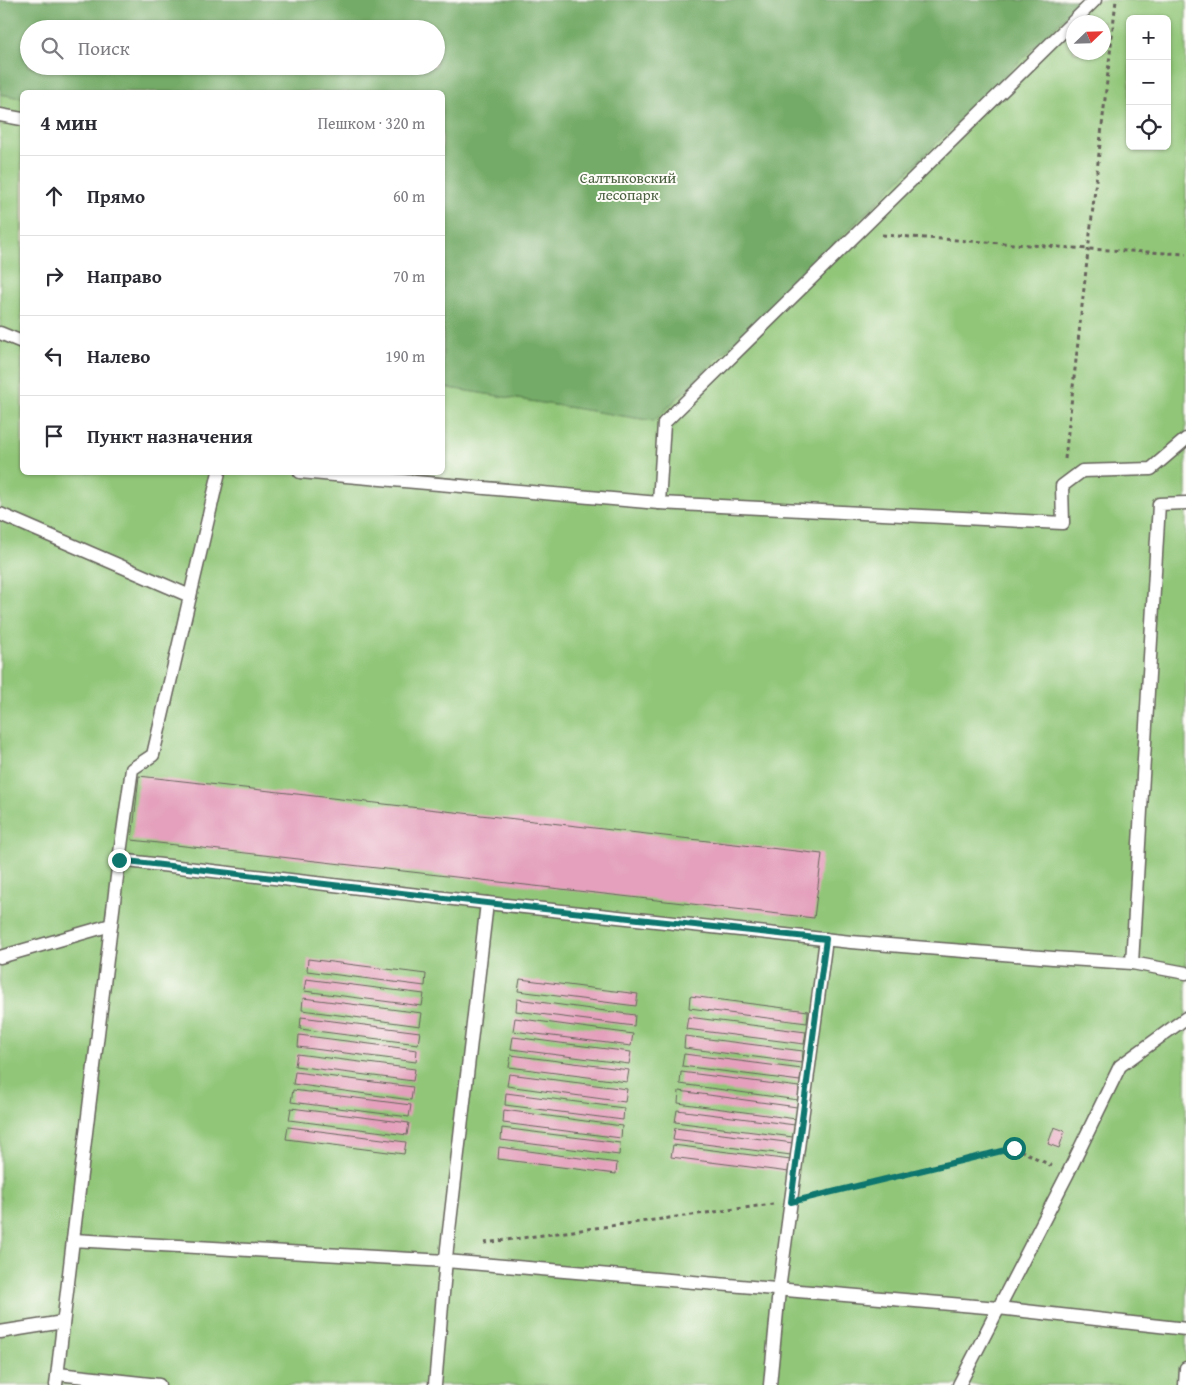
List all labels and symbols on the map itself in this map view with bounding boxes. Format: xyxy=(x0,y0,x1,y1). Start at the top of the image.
north arrow xyxy=(1066,15,1111,60)
park label: Салтыковский лесопарк xyxy=(580,167,676,205)
route end xyxy=(108,849,131,872)
route start xyxy=(1003,1137,1026,1160)

